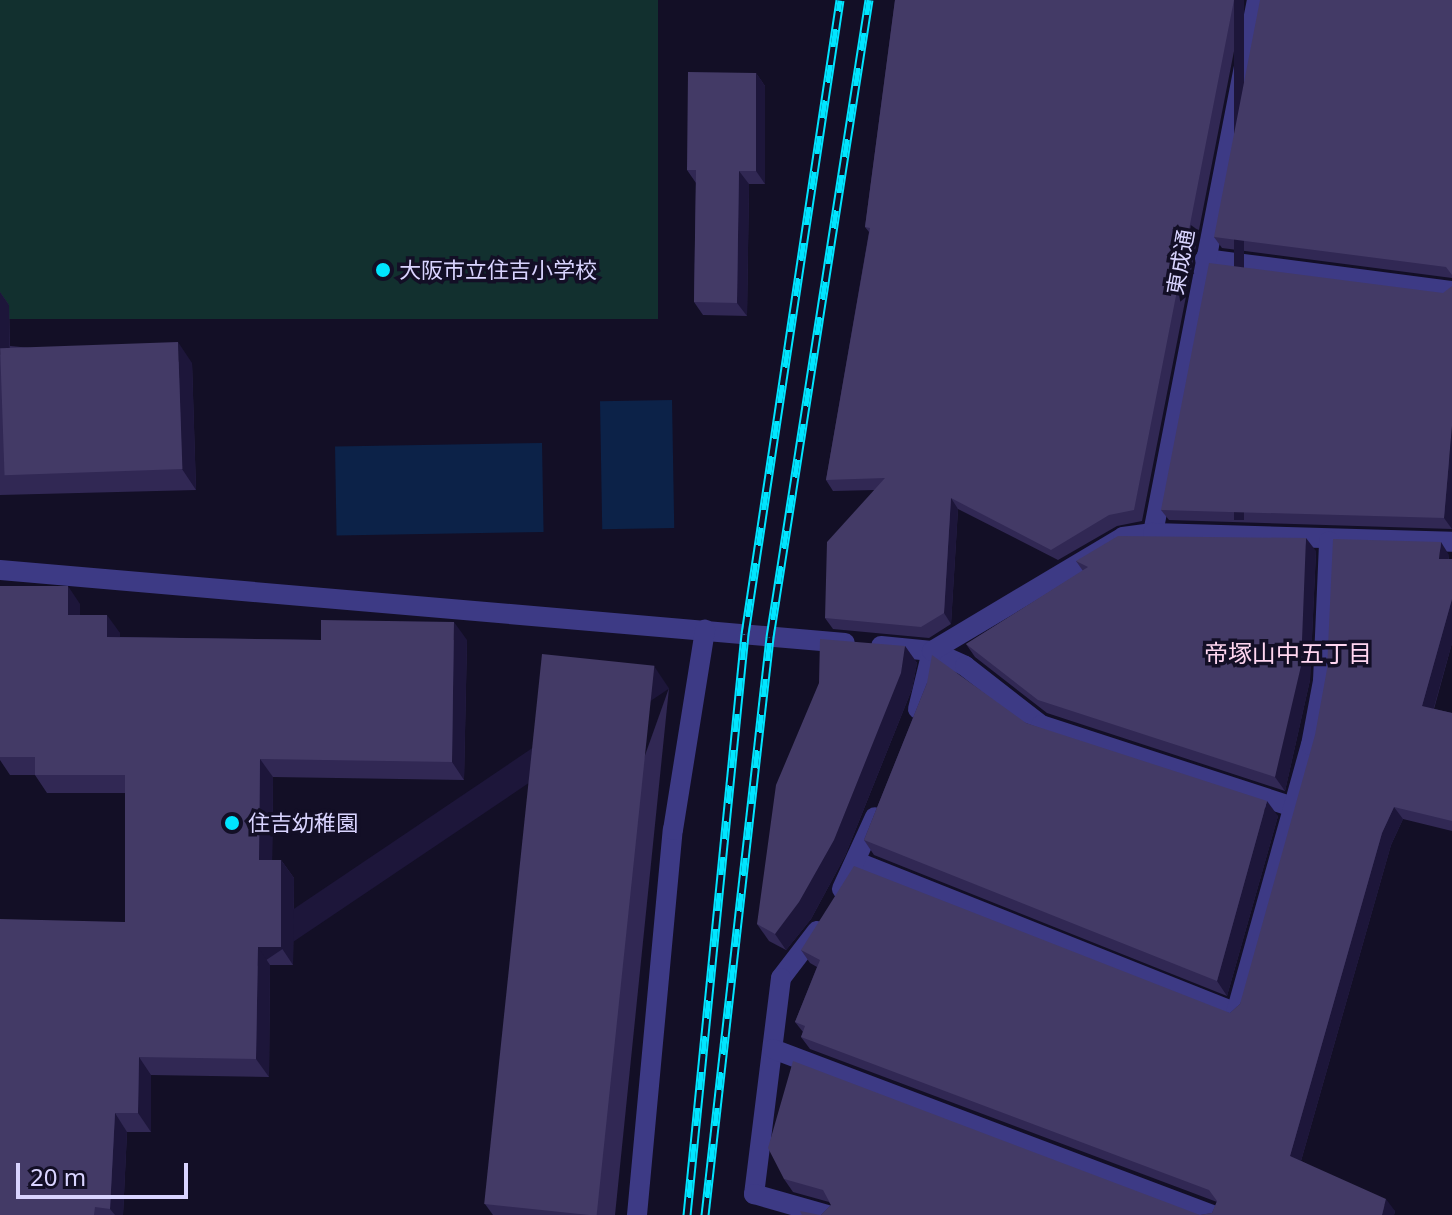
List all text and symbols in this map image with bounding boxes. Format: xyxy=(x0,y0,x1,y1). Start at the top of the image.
street label: 東成通 xyxy=(1161,227,1199,297)
place label: 大阪市立住吉小学校 xyxy=(399,257,597,283)
marker: 大阪市立住吉小学校 xyxy=(374,261,392,279)
district label: 帝塚山中五丁目 xyxy=(1204,639,1372,667)
place label: 住吉幼稚園 xyxy=(248,810,358,836)
marker: 住吉幼稚園 xyxy=(223,814,241,832)
scale bar xyxy=(20,1147,192,1197)
text: 20 m xyxy=(30,1160,86,1193)

